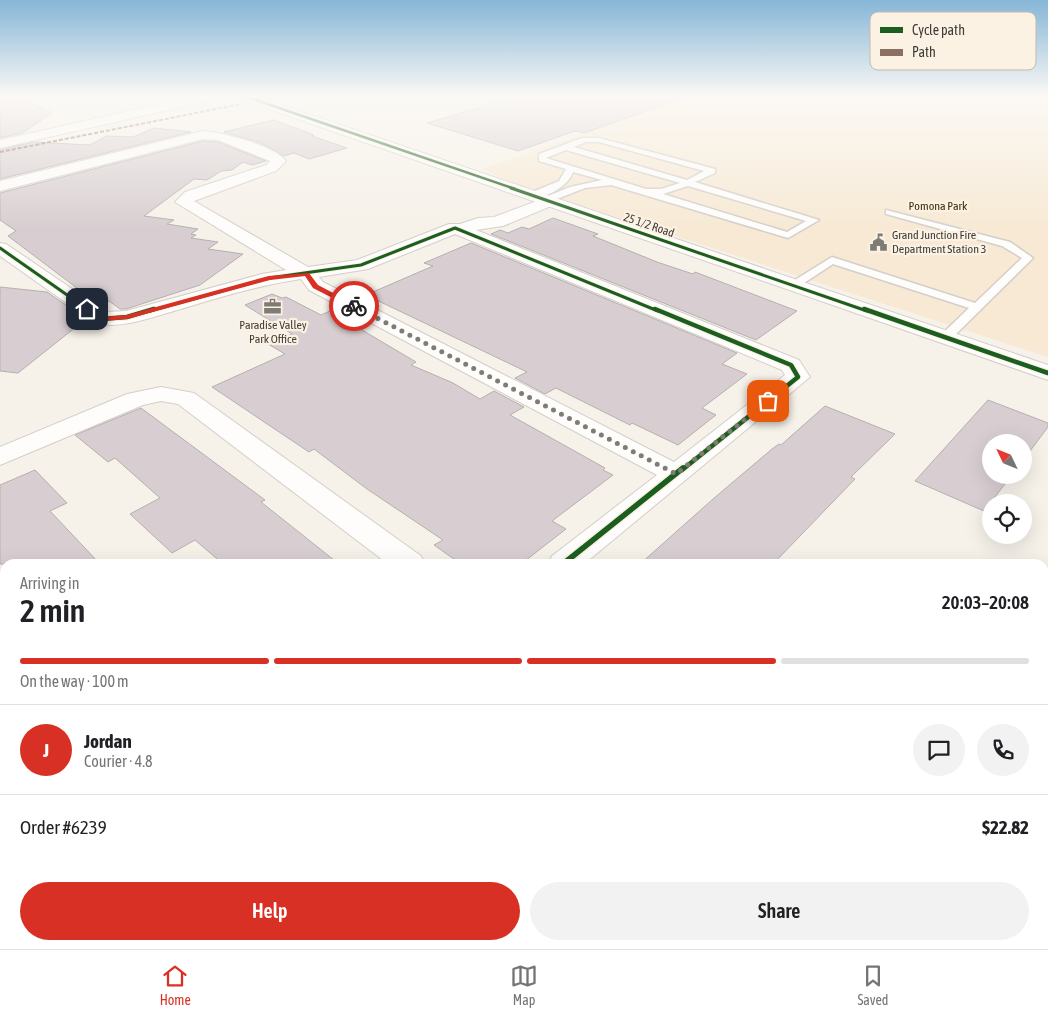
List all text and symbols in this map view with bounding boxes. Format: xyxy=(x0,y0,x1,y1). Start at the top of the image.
legend xyxy=(870,12,1036,70)
text: Cycle path xyxy=(912,22,965,38)
text: Path xyxy=(912,44,936,60)
park label: Pomona Park xyxy=(909,199,968,213)
street label: 25 1/2 Road xyxy=(622,210,676,240)
place label: Grand Junction Fire Department Station 3 xyxy=(892,228,986,256)
public building icon: Grand Junction Fire Department Station 3 xyxy=(868,232,888,252)
courier xyxy=(329,281,379,331)
pin xyxy=(66,288,108,330)
icon: bike xyxy=(340,292,368,320)
icon: home xyxy=(73,295,101,323)
office icon: Paradise Valley Park Office xyxy=(263,296,283,316)
place label: Paradise Valley Park Office xyxy=(239,318,307,346)
pin xyxy=(747,380,789,422)
icon: bag xyxy=(754,387,782,415)
north arrow xyxy=(982,434,1032,484)
map controls xyxy=(982,434,1032,544)
button: locate xyxy=(982,494,1032,544)
text: Arriving in xyxy=(20,574,80,592)
text: 20:03–20:08 xyxy=(942,591,1029,613)
text: 2 min xyxy=(20,592,85,629)
text: On the way · 100 m xyxy=(20,672,129,690)
button: chat xyxy=(913,724,965,776)
button: phone xyxy=(977,724,1029,776)
text: Jordan xyxy=(84,730,132,752)
text: J xyxy=(43,739,49,761)
text: Courier · 4.8 xyxy=(84,752,153,770)
text: Order #6239 xyxy=(20,816,107,838)
text: $22.82 xyxy=(982,816,1029,838)
button: Help xyxy=(20,882,520,940)
button: Share xyxy=(530,882,1029,940)
tab: Home xyxy=(160,962,191,1008)
tab: Map xyxy=(510,962,538,1008)
tab: Saved xyxy=(857,962,888,1008)

